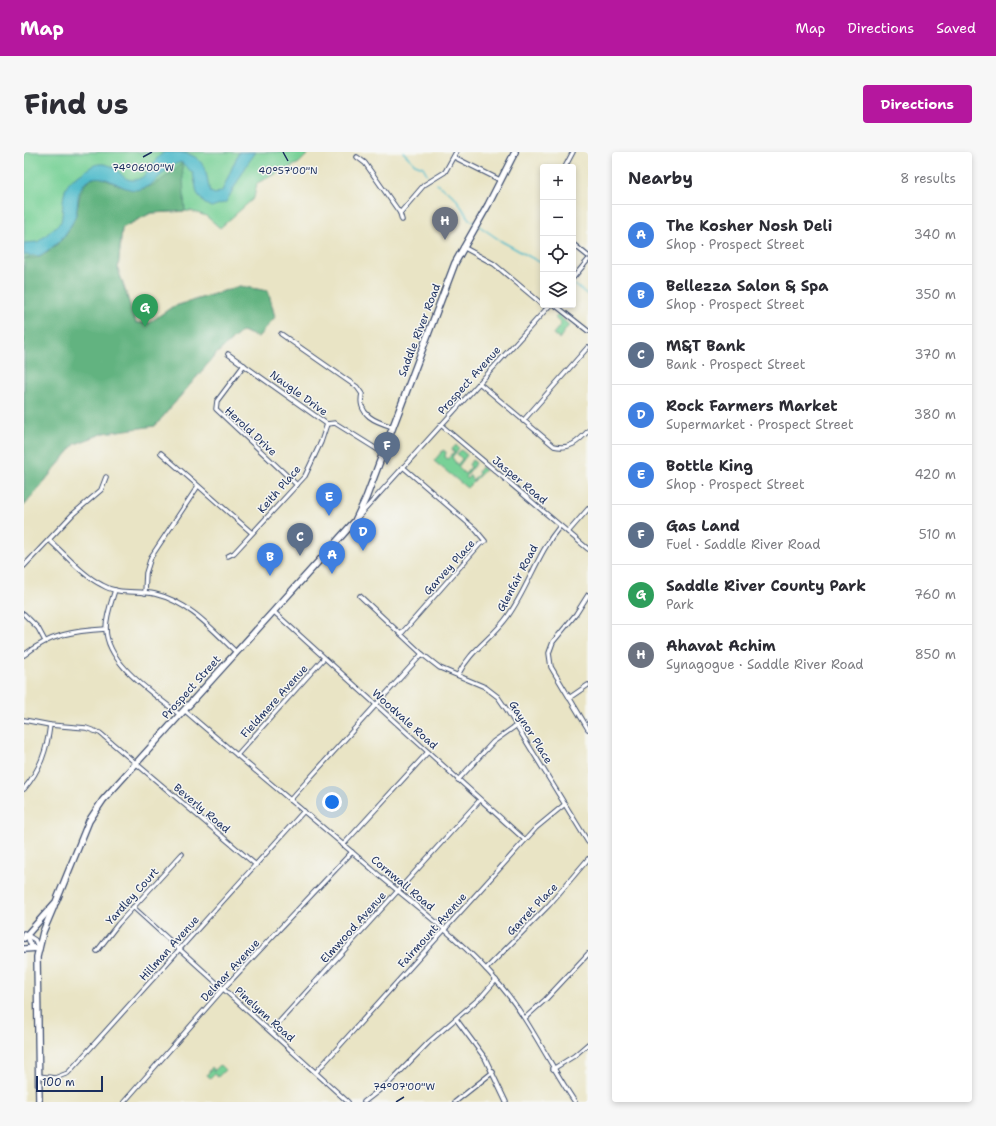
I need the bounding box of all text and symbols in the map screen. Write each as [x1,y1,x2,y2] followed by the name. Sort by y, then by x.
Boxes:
[20,16,64,41] text: Map
[796,19,826,37] text: Map
[848,19,914,37] text: Directions
[936,19,976,37] text: Saved
[24,85,129,123] text: Find us
[863,85,972,123] button: Directions
[112,161,174,174] text: 74°06'00"W
[258,164,318,177] text: 40°57'00"N
[540,164,576,308] map controls
[540,164,576,200] button: +
[628,167,693,189] text: Nearby
[900,170,956,187] text: 8 results
[540,200,576,236] button: −
[432,207,458,240] pin: H
[666,216,832,236] text: The Kosher Nosh Deli
[636,226,646,243] text: A
[914,226,956,243] text: 340 m
[540,236,576,272] button: locate
[666,236,805,253] text: Shop · Prospect Street
[540,272,576,308] button: layers
[666,276,829,296] text: Bellezza Salon & Spa
[395,281,444,379] street label: Saddle River Road
[637,286,645,303] text: B
[915,286,956,303] text: 350 m
[132,294,158,327] pin: G
[666,296,805,313] text: Shop · Prospect Street
[666,336,745,356] text: M&T Bank
[435,343,504,418] street label: Prospect Avenue
[637,346,645,363] text: C
[914,346,956,363] text: 370 m
[666,356,805,373] text: Bank · Prospect Street
[267,367,331,420] street label: Naugle Drive
[666,396,838,416] text: Rock Farmers Market
[221,403,280,459] street label: Herold Drive
[636,406,646,423] text: D
[914,406,956,423] text: 380 m
[666,416,854,433] text: Supermarket · Prospect Street
[374,432,400,465] pin: F
[489,453,550,508] street label: Jasper Road
[666,456,753,476] text: Bottle King
[254,462,304,517] street label: Keith Place
[637,466,645,483] text: E
[914,466,956,483] text: 420 m
[666,476,805,493] text: Shop · Prospect Street
[316,483,342,516] pin: E
[666,516,740,536] text: Gas Land
[350,518,376,551] pin: D
[287,523,313,556] pin: C
[637,526,645,543] text: F
[919,526,956,543] text: 510 m
[420,536,478,598] street label: Garvey Place
[666,536,820,553] text: Fuel · Saddle River Road
[319,541,345,574] pin: A
[493,542,541,614] street label: Glenfair Road
[257,543,283,576] pin: B
[666,576,866,596] text: Saddle River County Park
[636,586,646,603] text: G
[914,586,956,603] text: 760 m
[666,596,694,613] text: Park
[666,636,776,656] text: Ahavat Achim
[636,646,646,663] text: H
[915,646,956,663] text: 850 m
[159,652,224,722] street label: Prospect Street
[666,656,864,673] text: Synagogue · Saddle River Road
[237,661,311,741] street label: Fieldmere Avenue
[369,686,441,753] street label: Woodvale Road
[505,698,556,767] street label: Gaynor Place
[170,780,233,837] street label: Beverly Road
[322,792,342,812] your location
[368,852,438,914] street label: Cornwall Road
[103,864,162,928] street label: Yardley Court
[504,880,561,939] street label: Garret Place
[317,888,390,966] street label: Elmwood Avenue
[395,889,470,971] street label: Fairmount Avenue
[136,912,203,984] street label: Hillman Avenue
[197,936,263,1005] street label: Delmar Avenue
[231,983,298,1045] street label: Pinelynn Road
[36,1074,103,1093] scale bar
[42,1075,75,1090] text: 100 m
[373,1080,435,1093] text: 74°07'00"W

